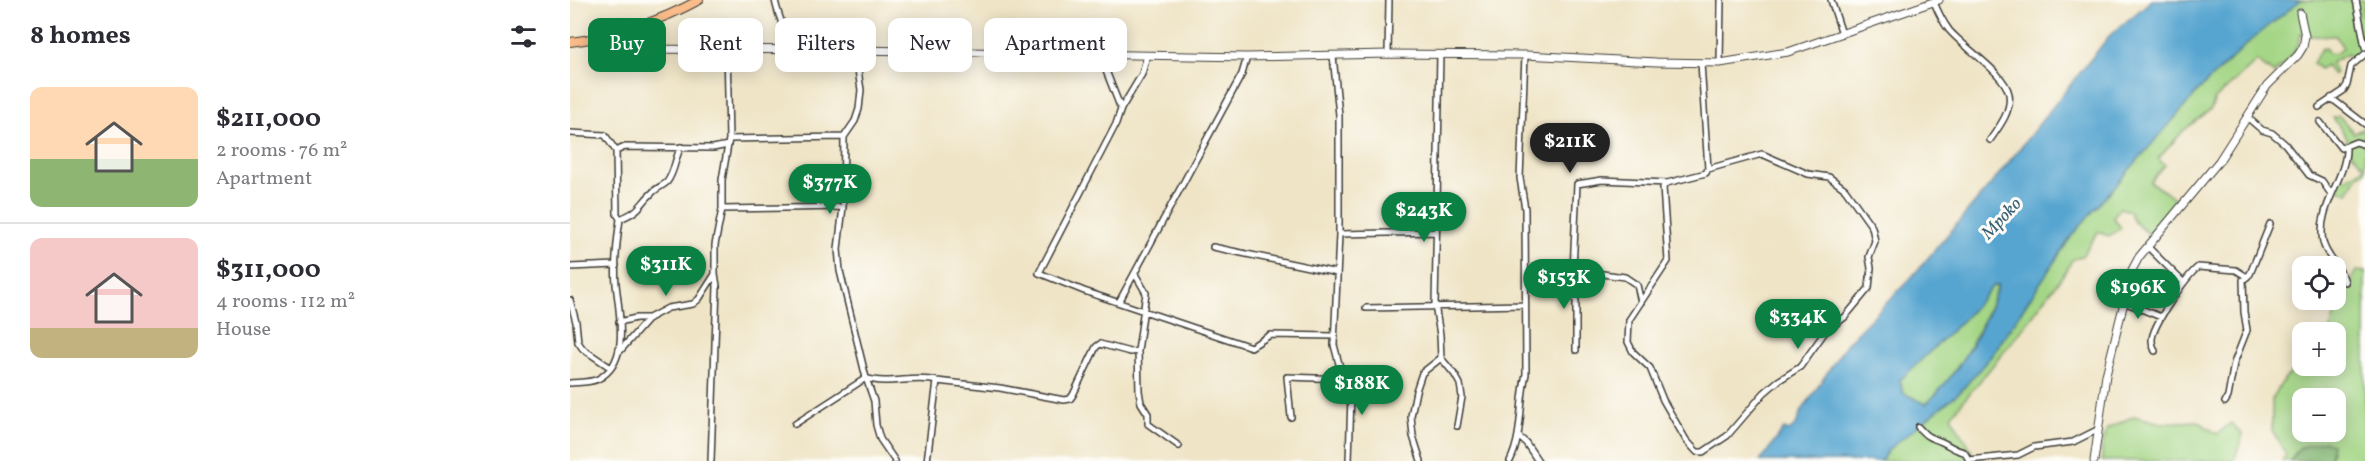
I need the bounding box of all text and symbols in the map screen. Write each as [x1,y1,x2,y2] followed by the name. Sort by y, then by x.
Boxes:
[30,18,131,54] text: 8 homes
[588,18,666,72] chip: Buy
[678,18,763,72] chip: Rent
[775,18,876,72] chip: Filters
[888,18,972,72] chip: New
[984,18,1127,72] chip: Apartment
[507,20,540,53] icon: filters
[216,101,321,137] text: $211,000
[78,111,150,183] icon: home
[1528,123,1612,174] pin: $211K
[1544,128,1596,156] text: $211K
[216,137,348,165] text: 2 rooms · 76 m²
[788,164,872,215] pin: $377K
[216,165,312,193] text: Apartment
[803,169,857,197] text: $377K
[1382,192,1466,243] pin: $243K
[1976,193,2028,246] water label: Mpoko
[1395,197,1453,225] text: $243K
[624,246,708,297] pin: $311K
[640,251,692,279] text: $311K
[216,252,321,288] text: $311,000
[2292,256,2346,442] map controls
[2292,256,2346,310] button: locate
[1522,259,1606,310] pin: $153K
[78,262,150,334] icon: home
[1537,264,1591,292] text: $153K
[2096,269,2180,320] pin: $196K
[2110,274,2166,302] text: $196K
[216,288,355,316] text: 4 rooms · 112 m²
[1756,299,1840,350] pin: $334K
[1769,304,1827,332] text: $334K
[216,316,271,344] text: House
[2292,322,2346,376] button: +
[1320,365,1404,416] pin: $188K
[1334,370,1390,398] text: $188K
[2292,388,2346,442] button: −

